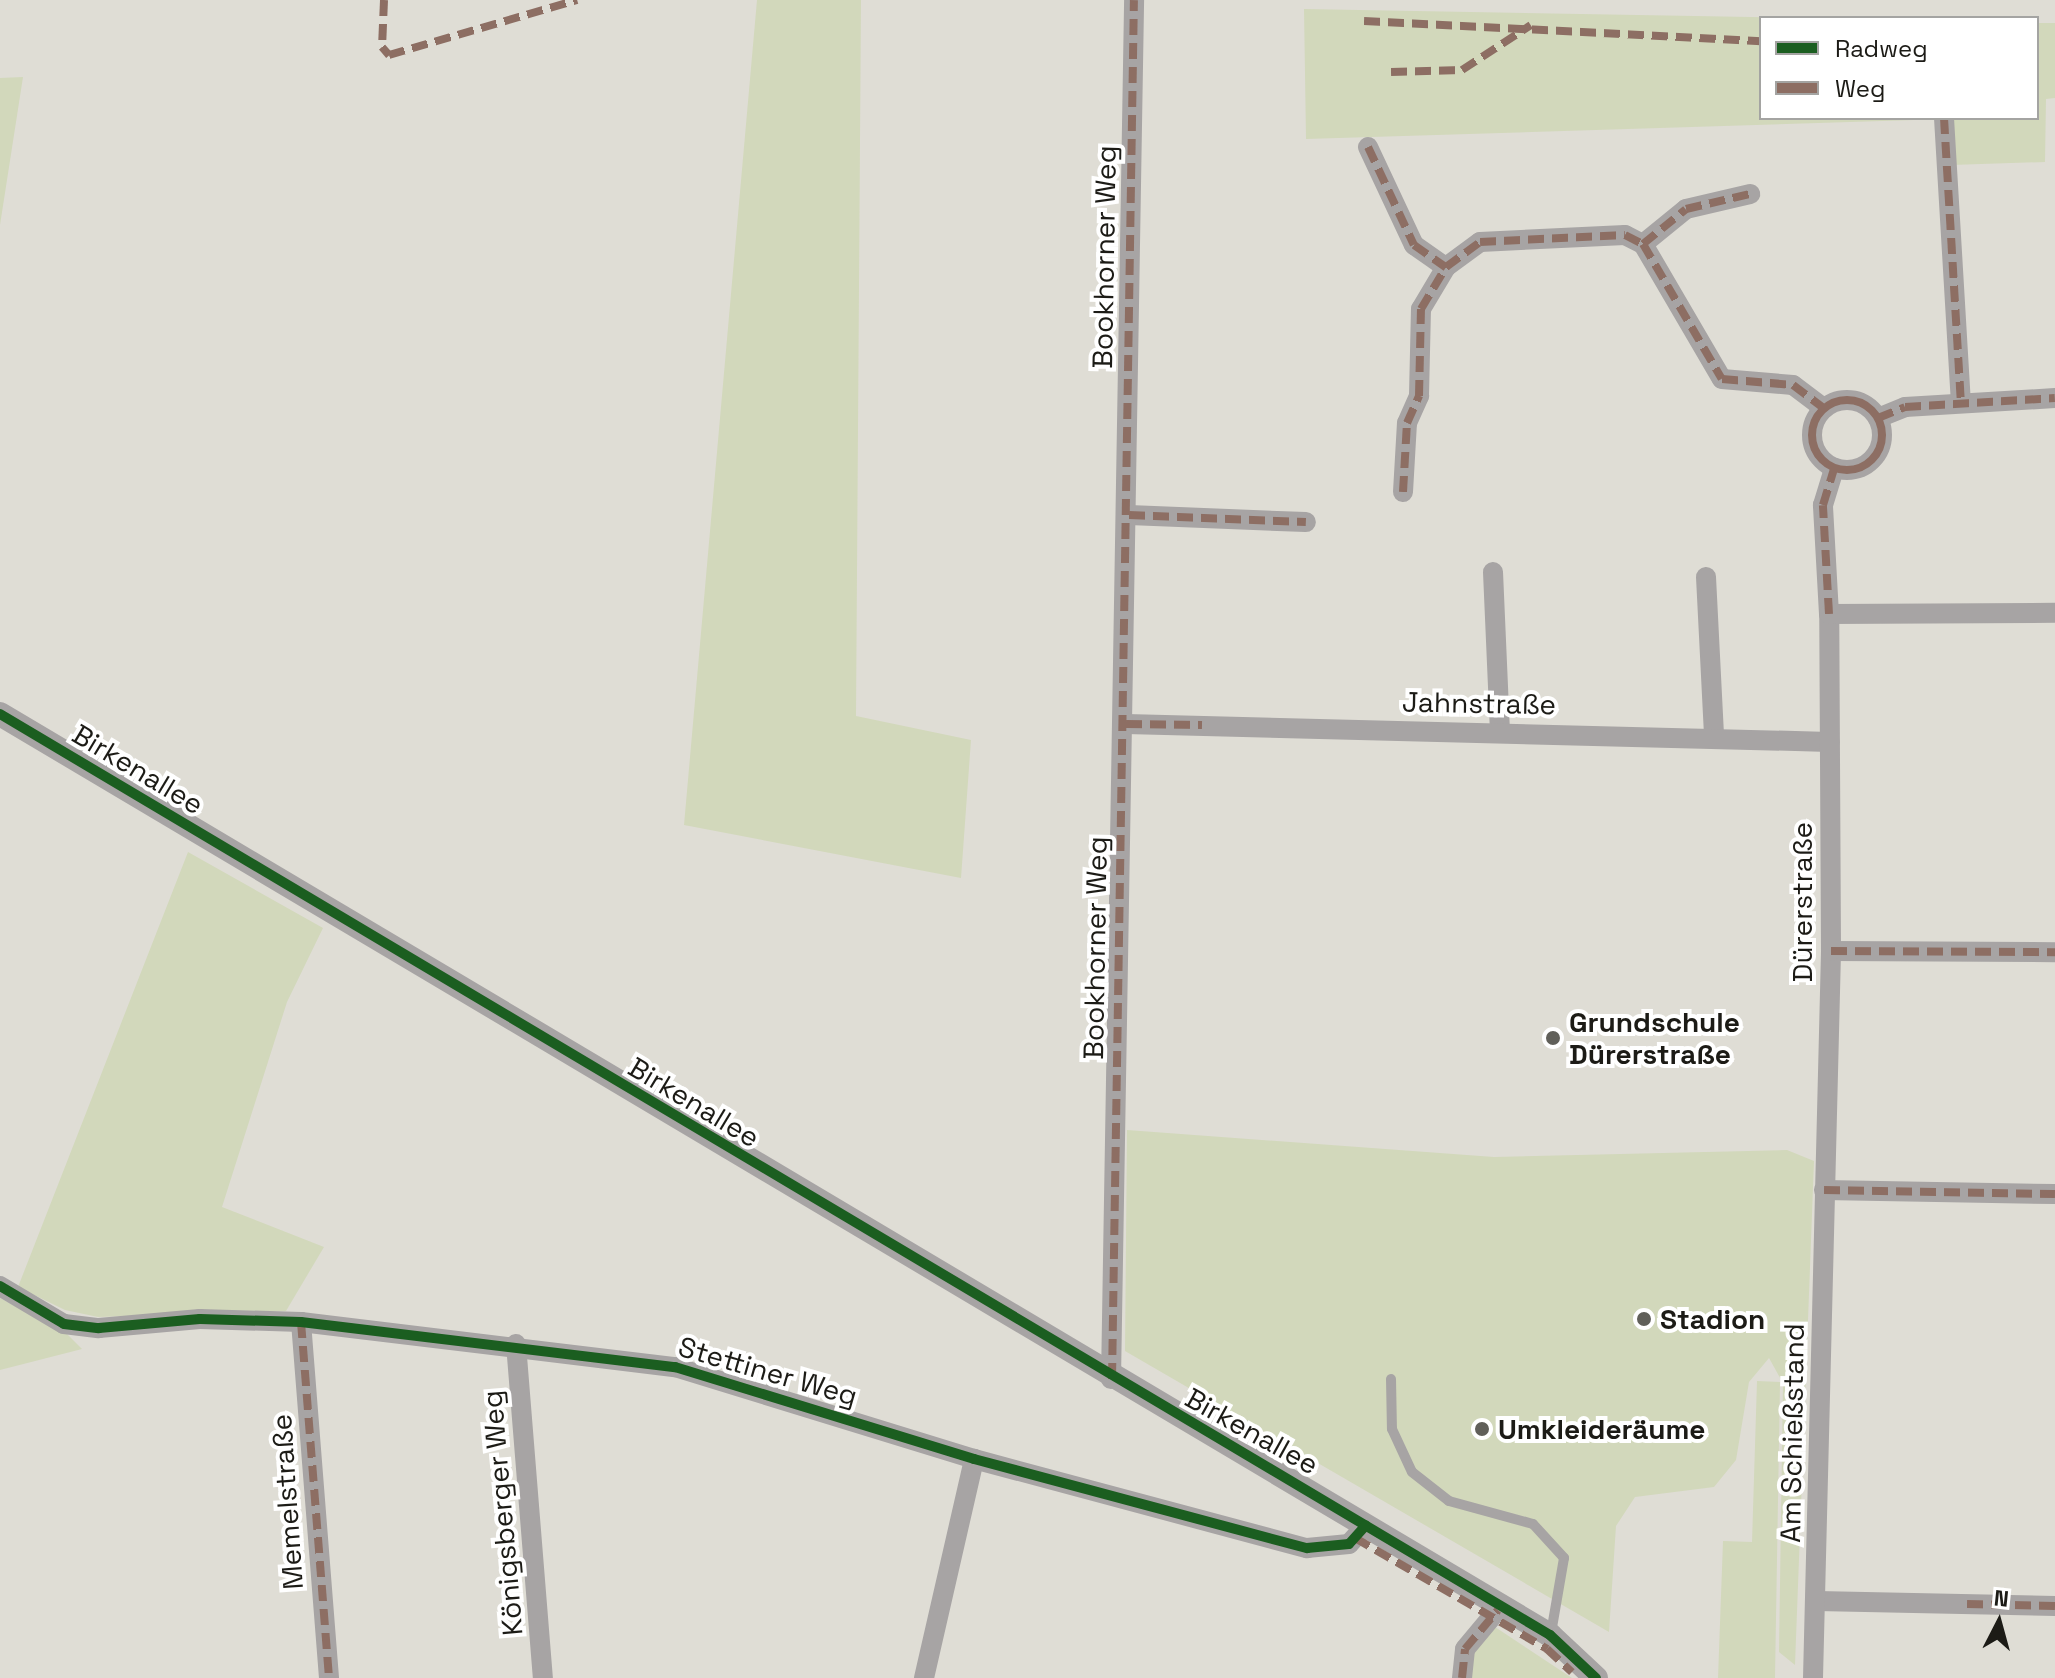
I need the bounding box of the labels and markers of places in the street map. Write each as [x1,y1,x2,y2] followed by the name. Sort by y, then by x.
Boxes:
[1569,1005,1740,1071] place label: Grundschule Dürerstraße
[1544,1029,1562,1047] marker: Grundschule Dürerstraße
[1660,1302,1765,1336] place label: Stadion
[1635,1310,1653,1328] marker: Stadion
[1498,1412,1705,1446] place label: Umkleideräume
[1473,1420,1491,1438] marker: Umkleideräume

